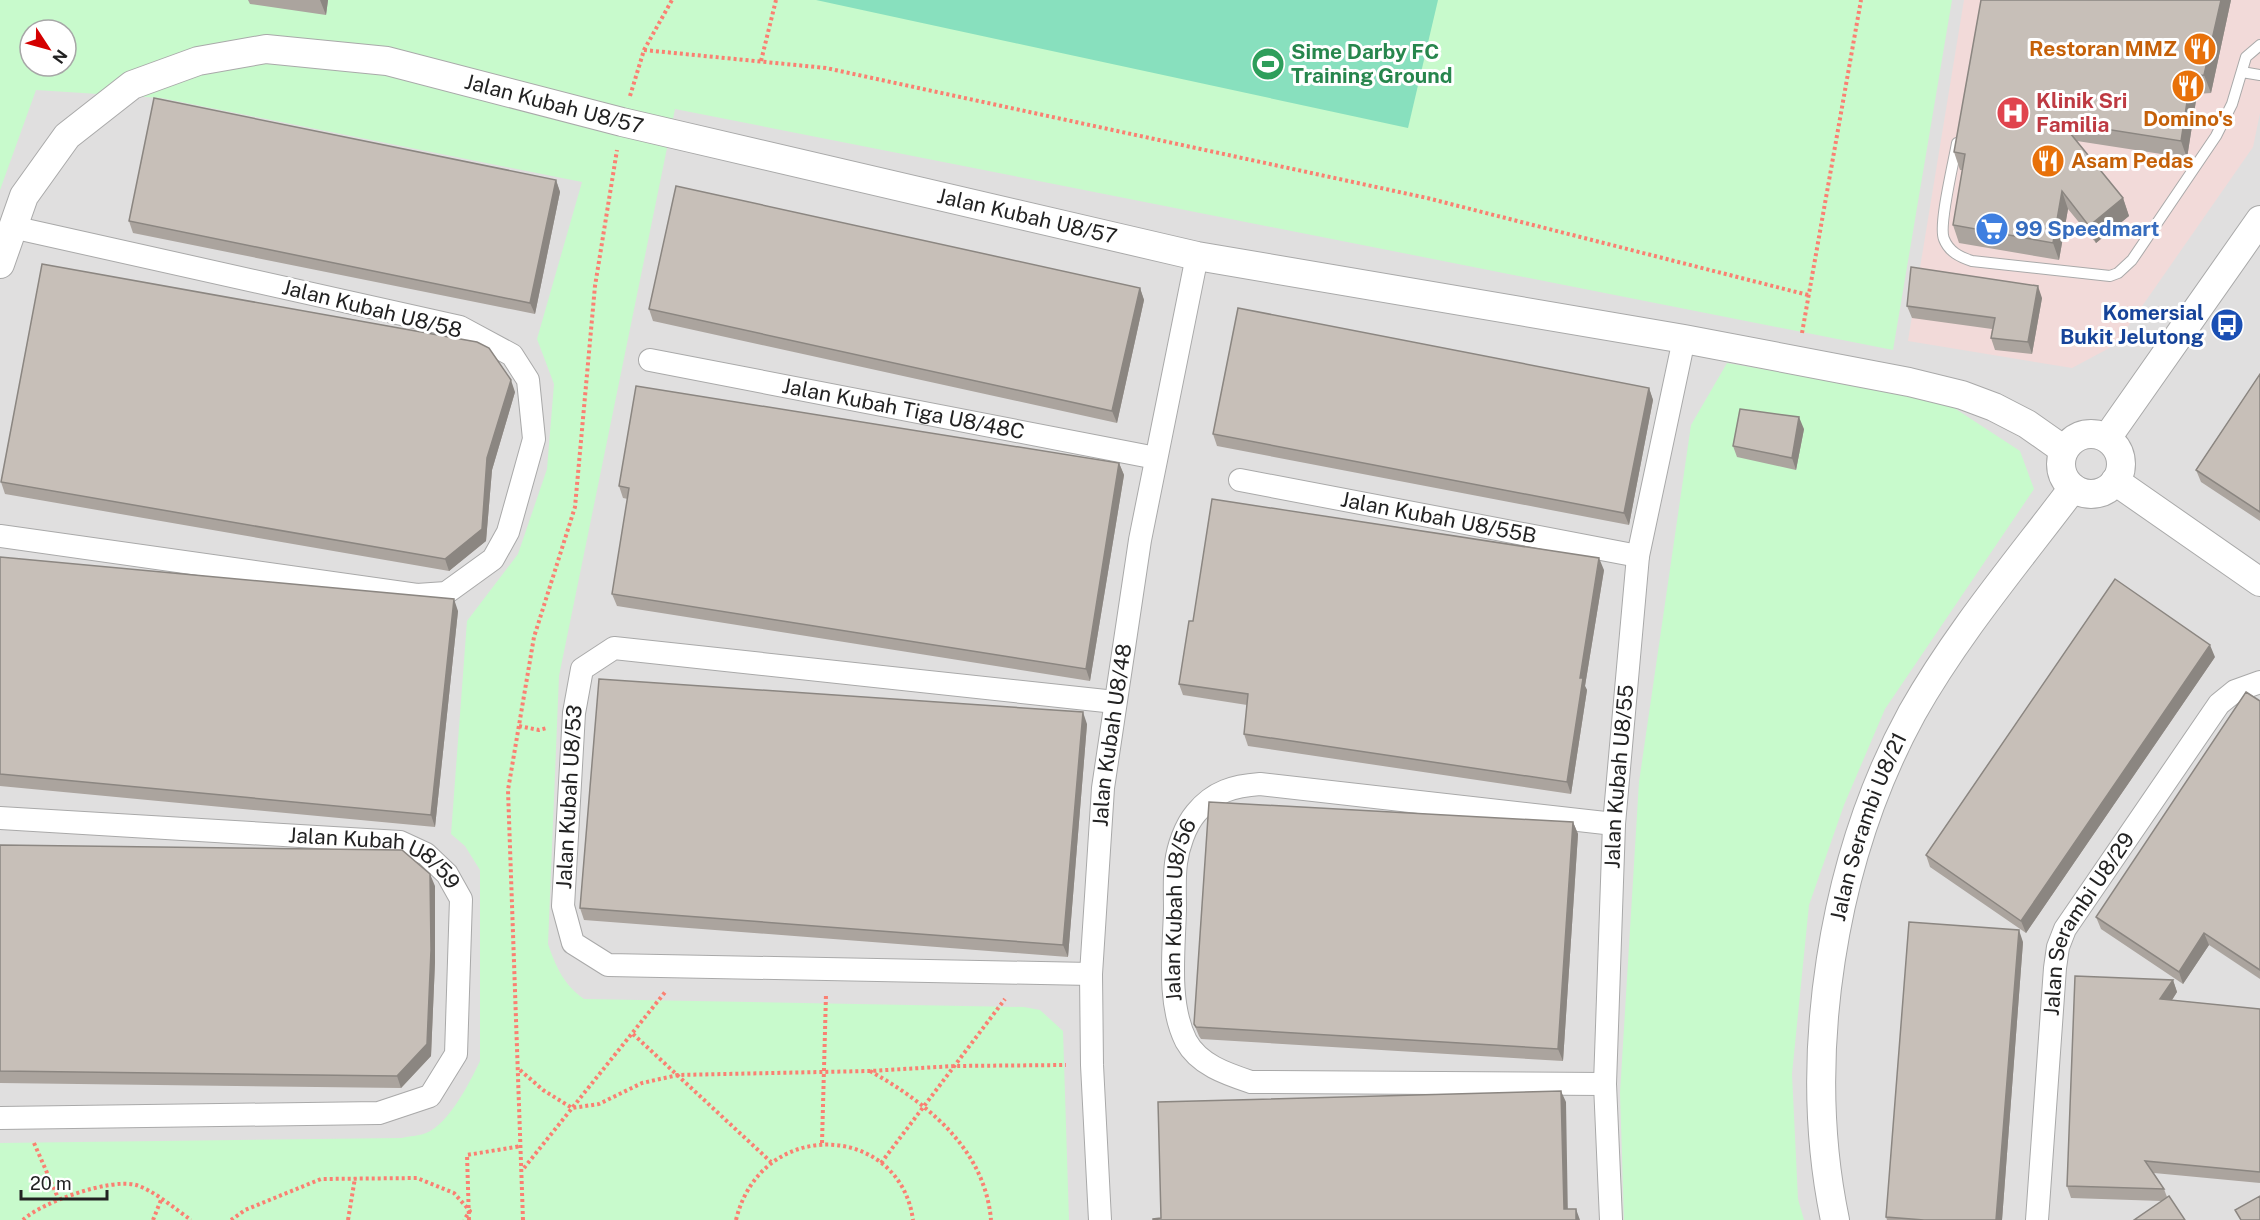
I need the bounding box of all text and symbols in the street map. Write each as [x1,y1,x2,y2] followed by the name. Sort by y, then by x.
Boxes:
[18,18,78,78] north arrow
[2182,31,2218,67] restaurant icon: Restoran MMZ
[2029,36,2177,61] place label: Restoran MMZ
[1291,39,1452,88] place label: Sime Darby FC Training Ground
[48,46,71,67] text: N
[1250,46,1286,82] sports icon: Sime Darby FC Training Ground
[2170,68,2206,104] restaurant icon: Domino's
[462,69,646,139] street label: Jalan Kubah U8/57
[2036,88,2127,137] place label: Klinik Sri Familia
[1995,95,2031,131] hospital icon: Klinik Sri Familia
[2143,106,2233,131] place label: Domino's
[2030,143,2066,179] restaurant icon: Asam Pedas
[2071,148,2194,173] place label: Asam Pedas
[935,183,1119,249] street label: Jalan Kubah U8/57
[1974,211,2010,247] supermarket icon: 99 Speedmart
[2015,216,2160,241] place label: 99 Speedmart
[279,274,465,343] street label: Jalan Kubah U8/58
[2060,300,2204,349] place label: Komersial Bukit Jelutong
[2209,307,2245,343] bus stop icon: Komersial Bukit Jelutong
[780,373,1027,444] street label: Jalan Kubah Tiga U8/48C
[1338,486,1539,548] street label: Jalan Kubah U8/55B
[1088,642,1136,828] street label: Jalan Kubah U8/48
[1599,683,1638,869] street label: Jalan Kubah U8/55
[551,703,587,890] street label: Jalan Kubah U8/53
[1825,728,1912,924] street label: Jalan Serambi U8/21
[1160,814,1201,1003] street label: Jalan Kubah U8/56
[288,822,466,893] street label: Jalan Kubah U8/59
[2039,827,2139,1017] street label: Jalan Serambi U8/29
[21,1163,106,1201] scale bar
[30,1173,72,1194] text: 20 m

